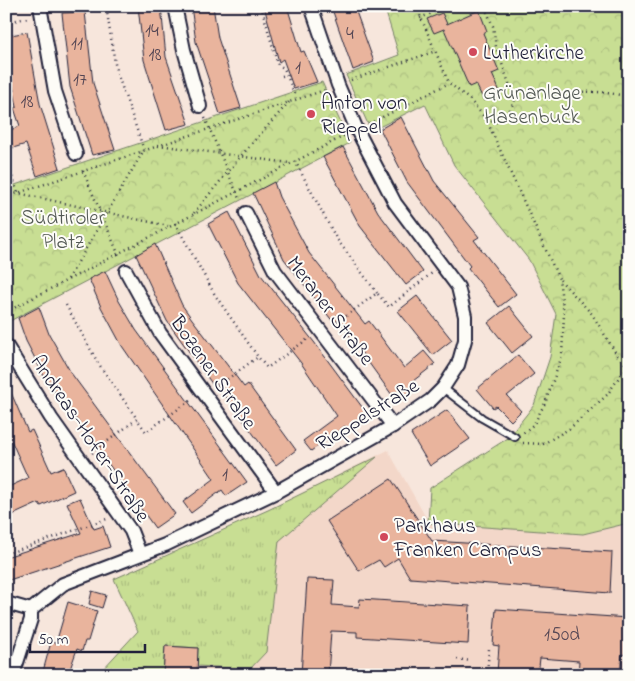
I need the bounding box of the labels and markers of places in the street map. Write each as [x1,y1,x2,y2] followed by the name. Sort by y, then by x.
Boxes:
[483,39,584,69] place label: Lutherkirche
[467,46,479,58] marker: Lutherkirche
[321,89,407,143] place label: Anton von Rieppel
[305,108,317,120] marker: Anton von Rieppel
[393,512,542,566] place label: Parkhaus Franken Campus
[378,531,390,543] marker: Parkhaus Franken Campus

